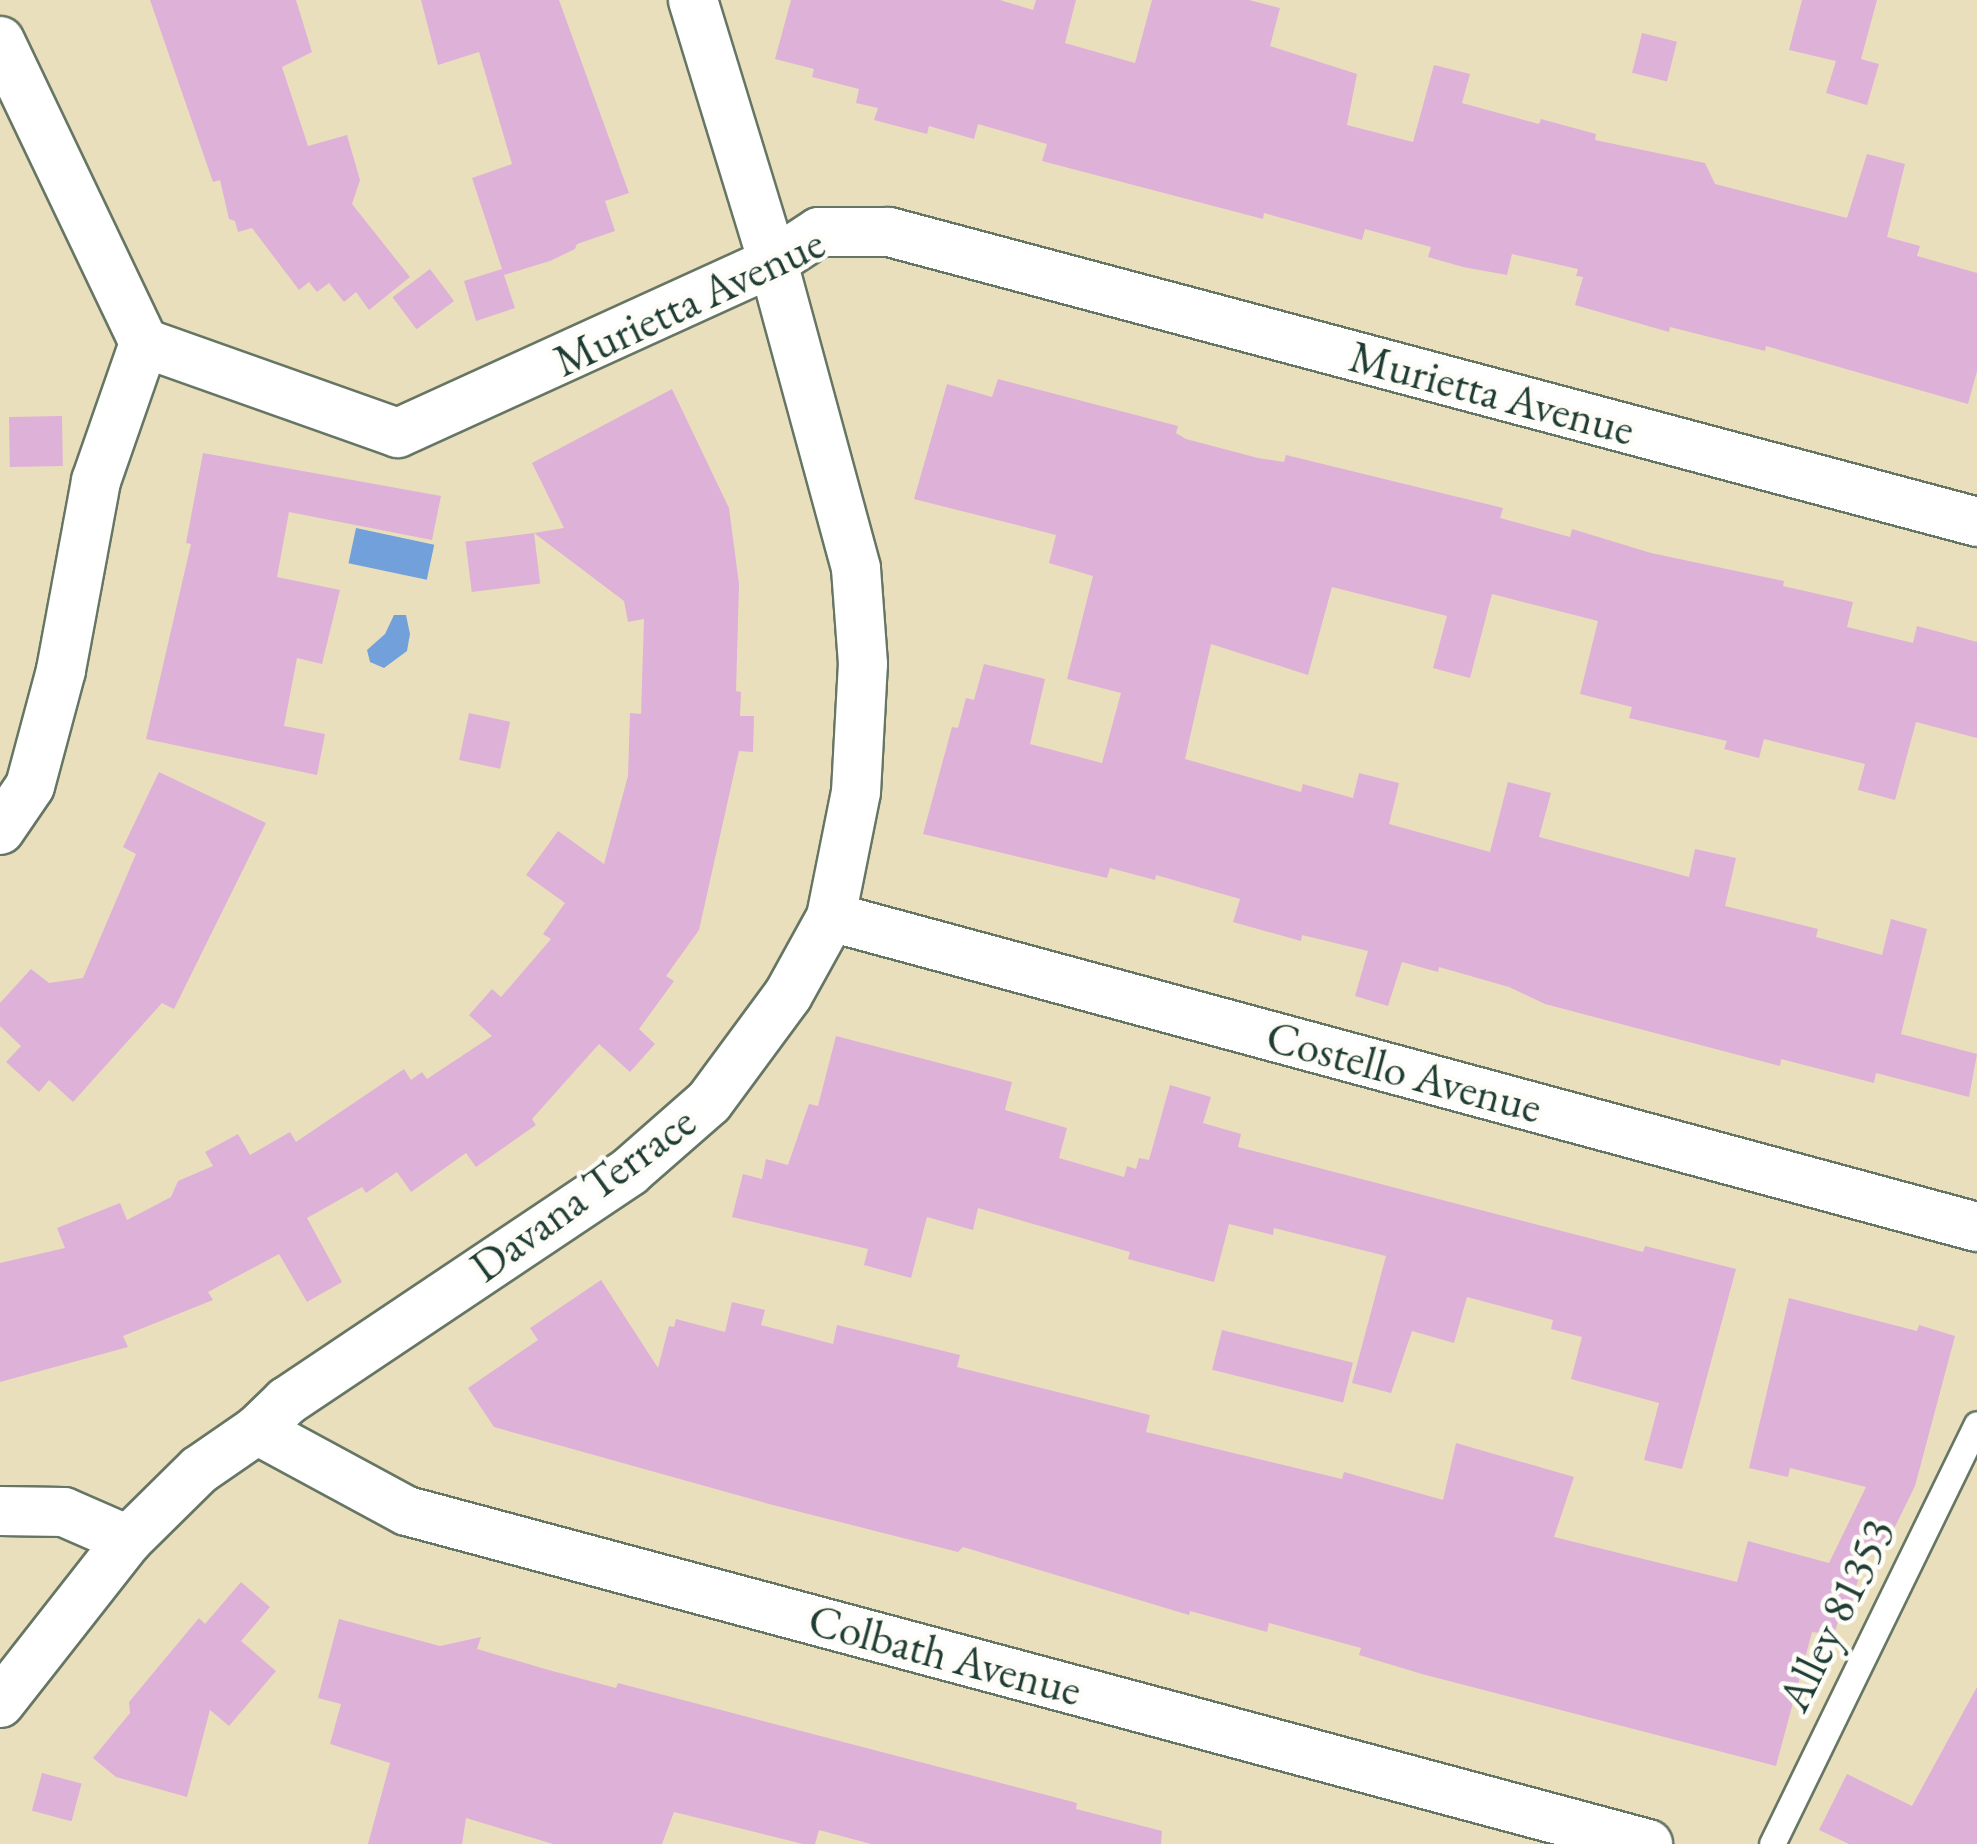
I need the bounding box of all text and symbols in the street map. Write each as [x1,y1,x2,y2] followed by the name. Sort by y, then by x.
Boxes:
[545,216,833,388] street label: Murietta Avenue
[1344,329,1640,457] street label: Murietta Avenue
[1261,1009,1547,1135] street label: Costello Avenue
[460,1094,706,1294] street label: Davana Terrace
[1766,1510,1906,1720] street label: Alley 81353
[803,1593,1087,1717] street label: Colbath Avenue

